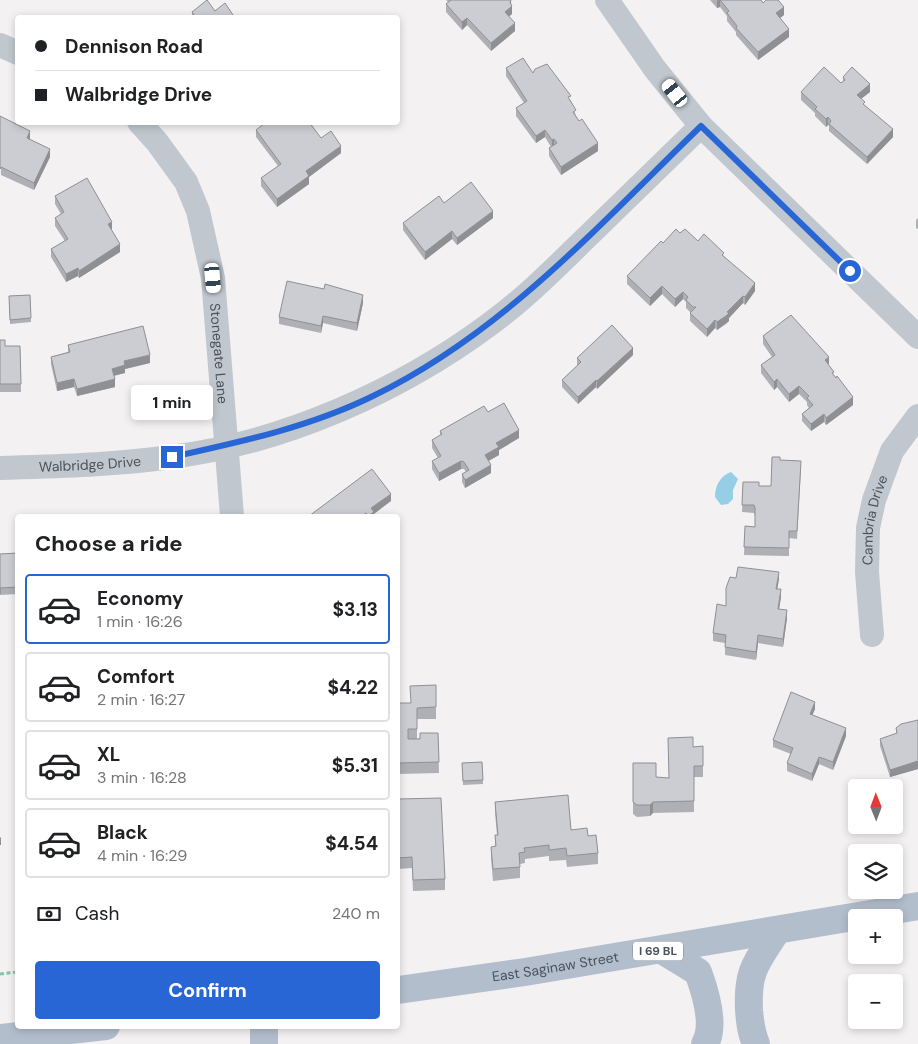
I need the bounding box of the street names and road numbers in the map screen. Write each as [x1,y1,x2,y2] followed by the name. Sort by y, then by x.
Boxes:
[206,302,232,404] street label: Stonegate Lane
[39,452,142,476] street label: Walbridge Drive
[858,472,891,565] street label: Cambria Drive
[633,941,683,960] road number: I 69 BL
[491,947,620,986] street label: East Saginaw Street

